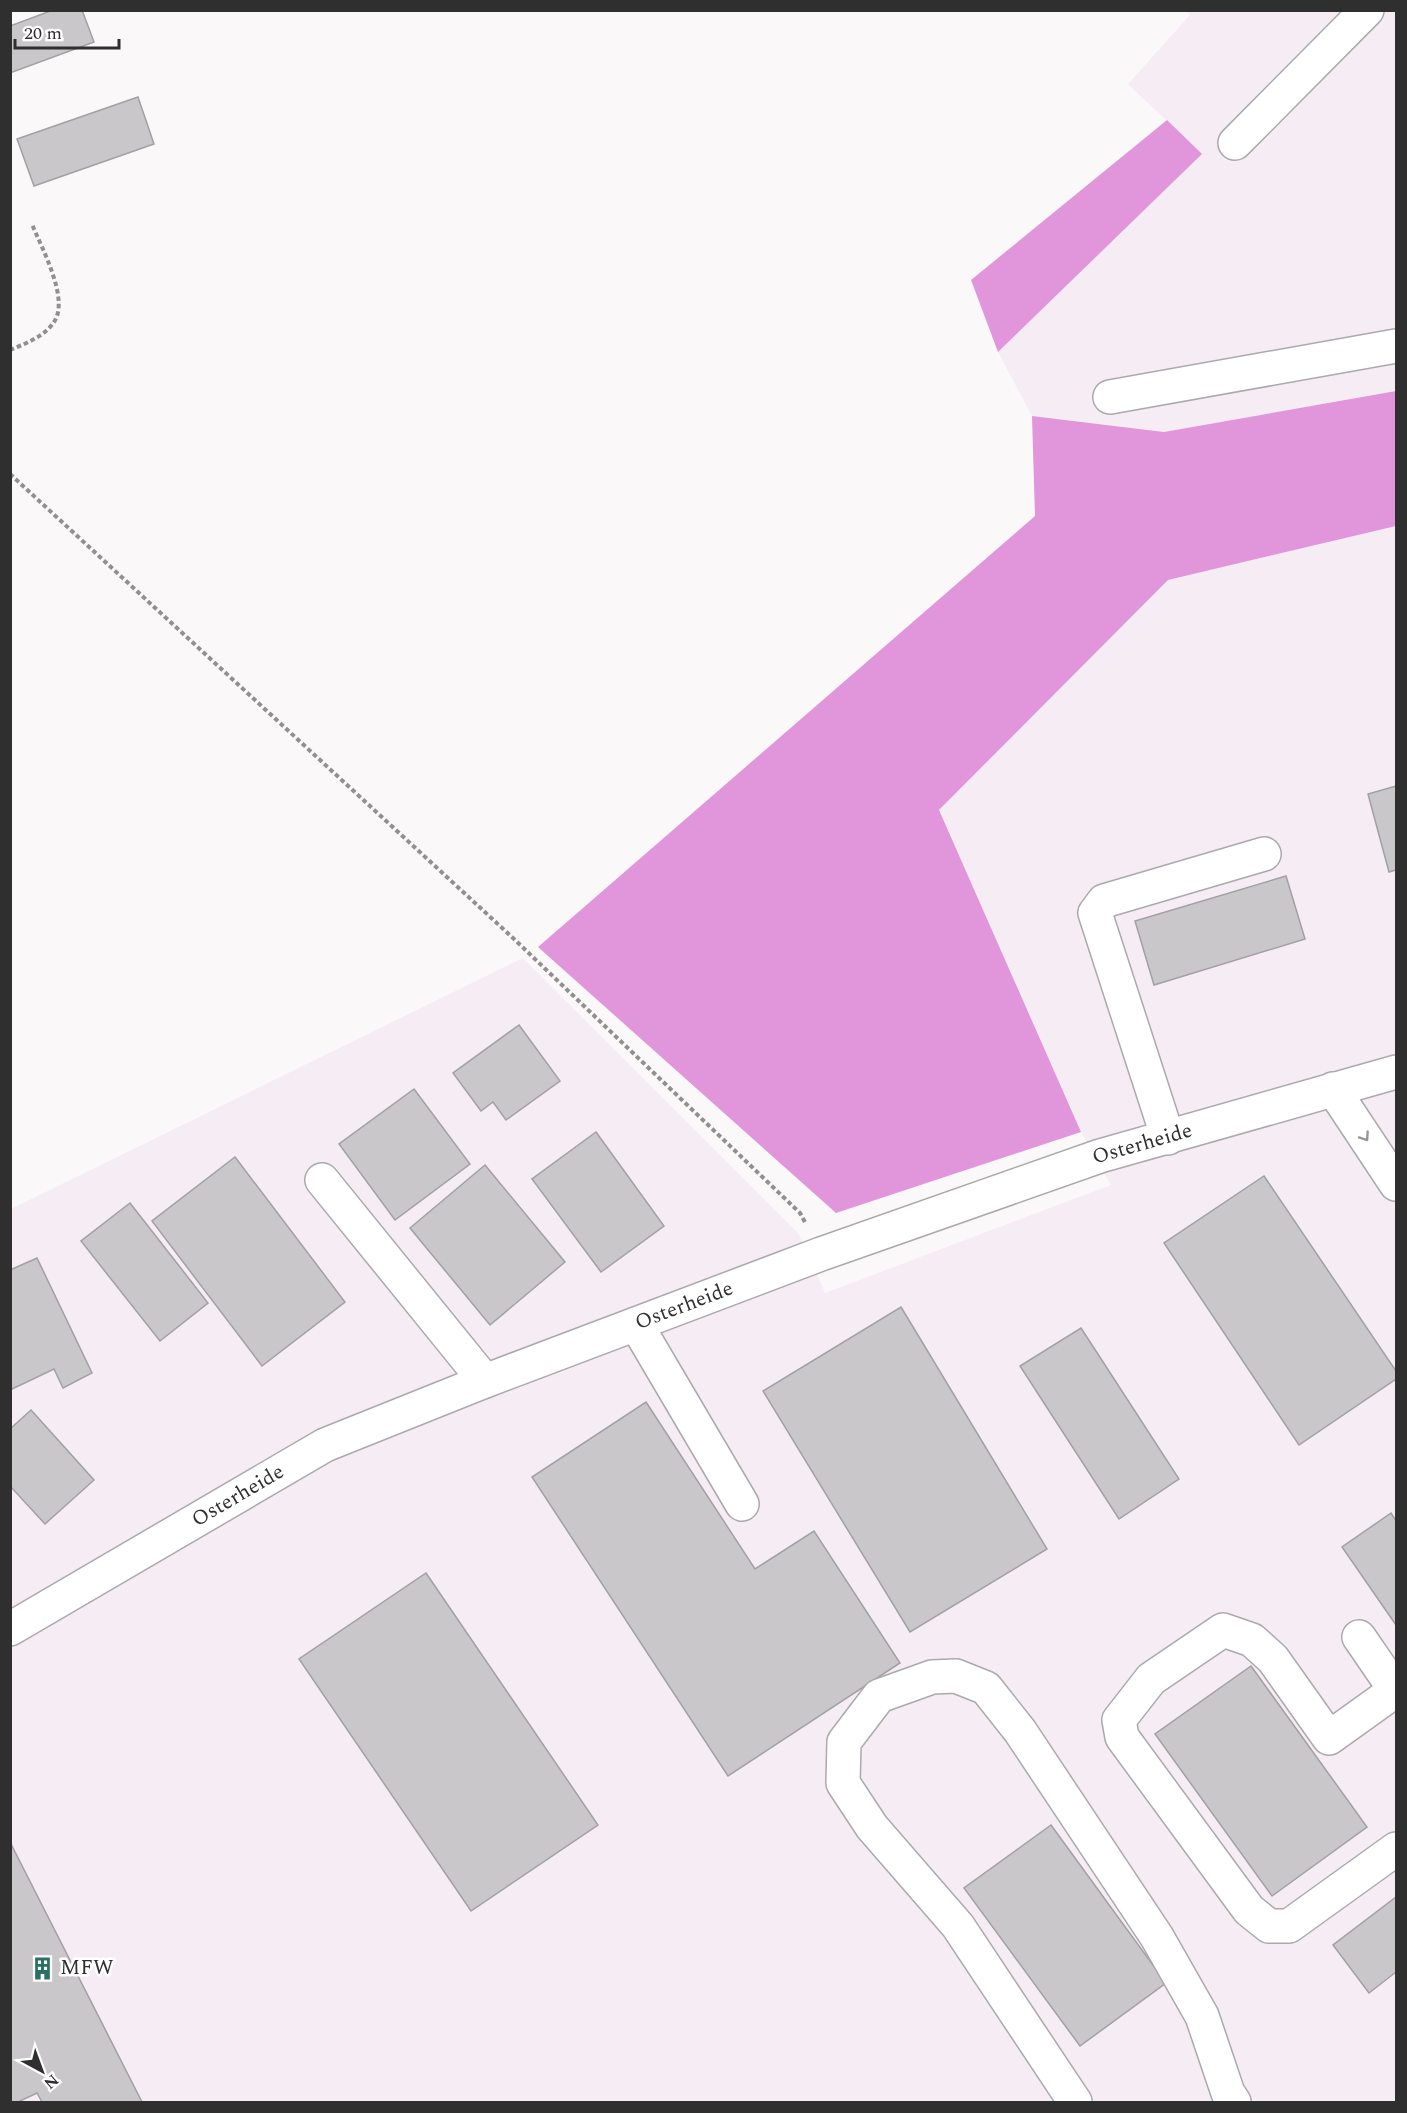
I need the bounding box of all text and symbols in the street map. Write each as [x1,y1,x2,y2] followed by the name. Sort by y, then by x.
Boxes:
[15,12,118,50] scale bar
[24,20,62,47] text: 20 m
[1089,1115,1196,1173] street label: Osterheide
[1358,1130,1369,1141] one-way arrow
[630,1273,738,1339] street label: Osterheide
[186,1456,290,1536] street label: Osterheide
[60,1952,114,1984] place label: MFW
[29,1955,55,1981] building icon: MFW
[12,2041,72,2101] north arrow
[38,2068,64,2095] text: N

